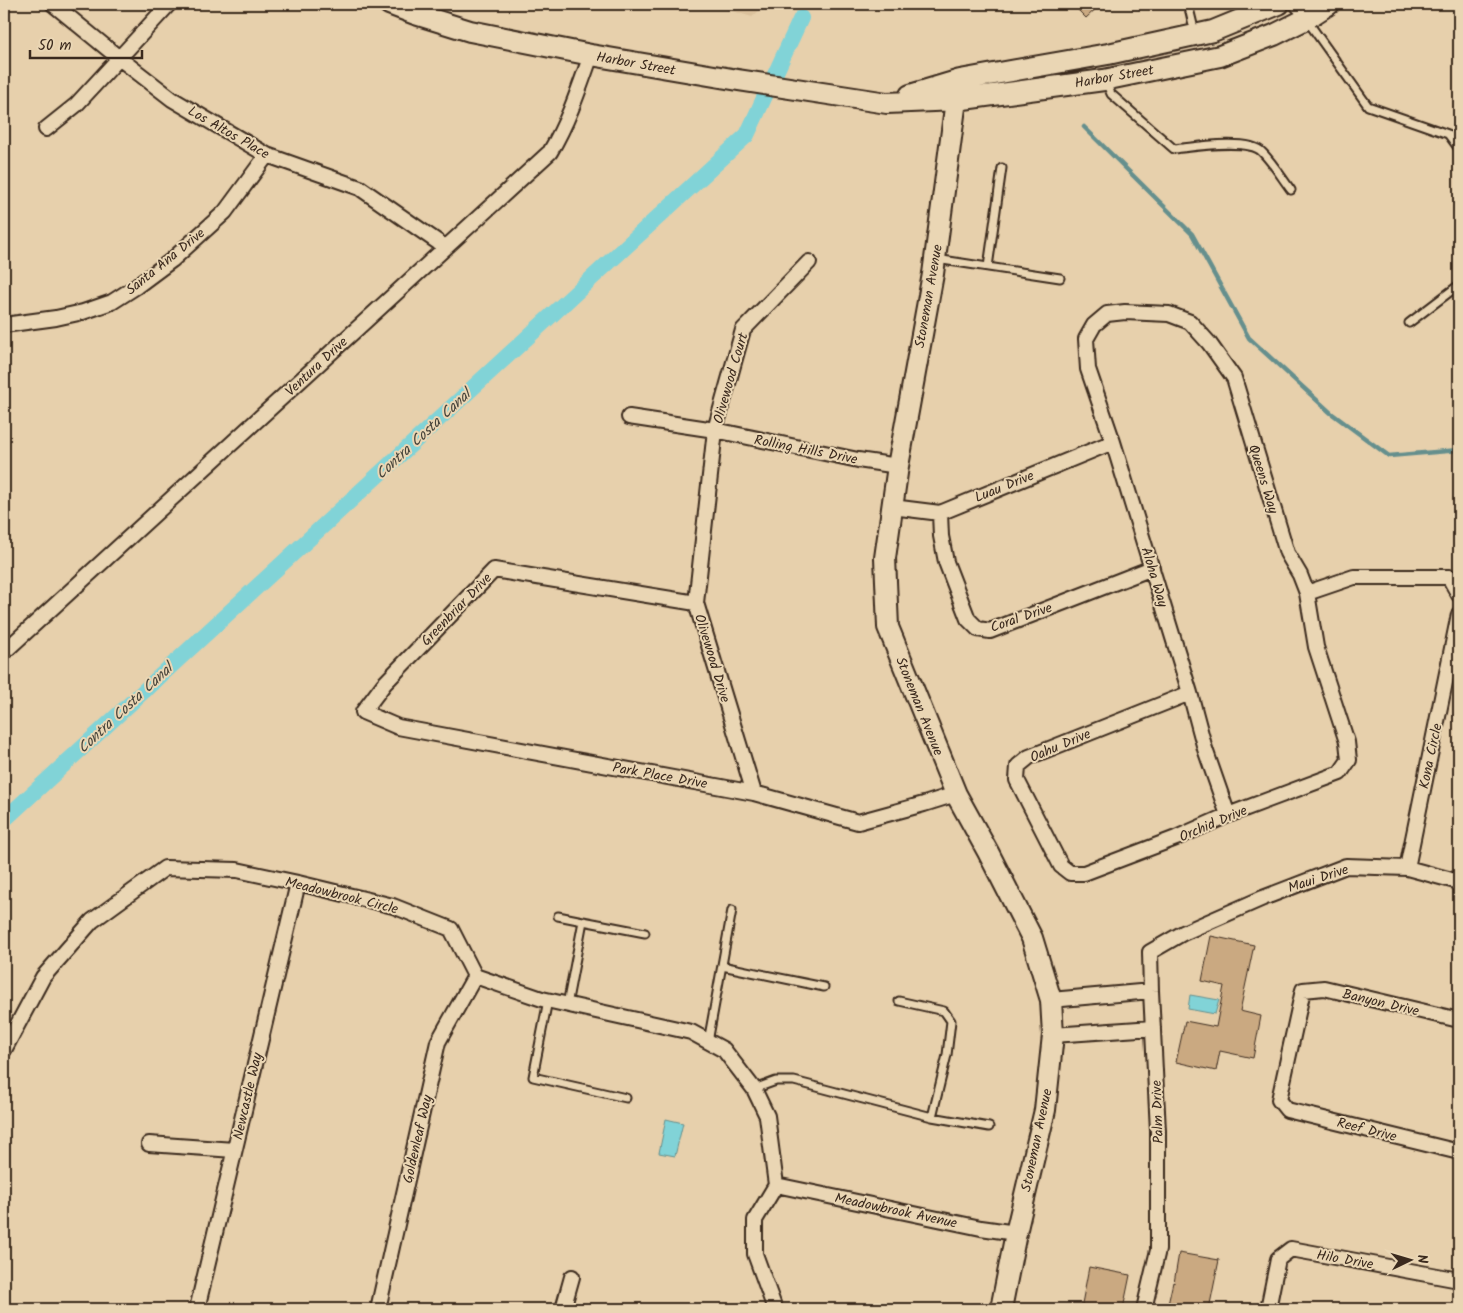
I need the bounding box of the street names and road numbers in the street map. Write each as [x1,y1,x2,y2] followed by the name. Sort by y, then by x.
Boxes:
[595,46,678,82] street label: Harbor Street
[1073,59,1156,95] street label: Harbor Street
[184,101,274,165] street label: Los Altos Place
[121,222,211,301] street label: Santa Ana Drive
[909,242,949,350] street label: Stoneman Avenue
[707,330,755,426] street label: Olivewood Court
[280,331,354,402] street label: Ventura Drive
[752,429,860,471] street label: Rolling Hills Drive
[1242,442,1284,517] street label: Queens Way
[971,465,1038,509] street label: Luau Drive
[1134,544,1174,611] street label: Aloha Way
[416,568,498,651] street label: Greenbriar Drive
[987,597,1056,639] street label: Coral Drive
[688,611,736,706] street label: Olivewood Drive
[889,654,949,760] street label: Stoneman Avenue
[1413,721,1449,791] street label: Kona Circle
[1027,723,1095,769] street label: Oahu Drive
[611,757,710,795] street label: Park Place Drive
[1176,799,1252,848] street label: Orchid Drive
[1285,859,1352,899] street label: Maui Drive
[283,871,401,921] street label: Meadowbrook Circle
[1340,983,1422,1023] street label: Banyon Drive
[227,1050,269,1142] street label: Newcastle Way
[1146,1079,1170,1144] street label: Palm Drive
[1015,1086,1059,1194] street label: Stoneman Avenue
[397,1092,439,1186] street label: Goldenleaf Way
[1335,1112,1400,1148] street label: Reef Drive
[833,1187,960,1235] street label: Meadowbrook Avenue
[1315,1244,1376,1276] street label: Hilo Drive

